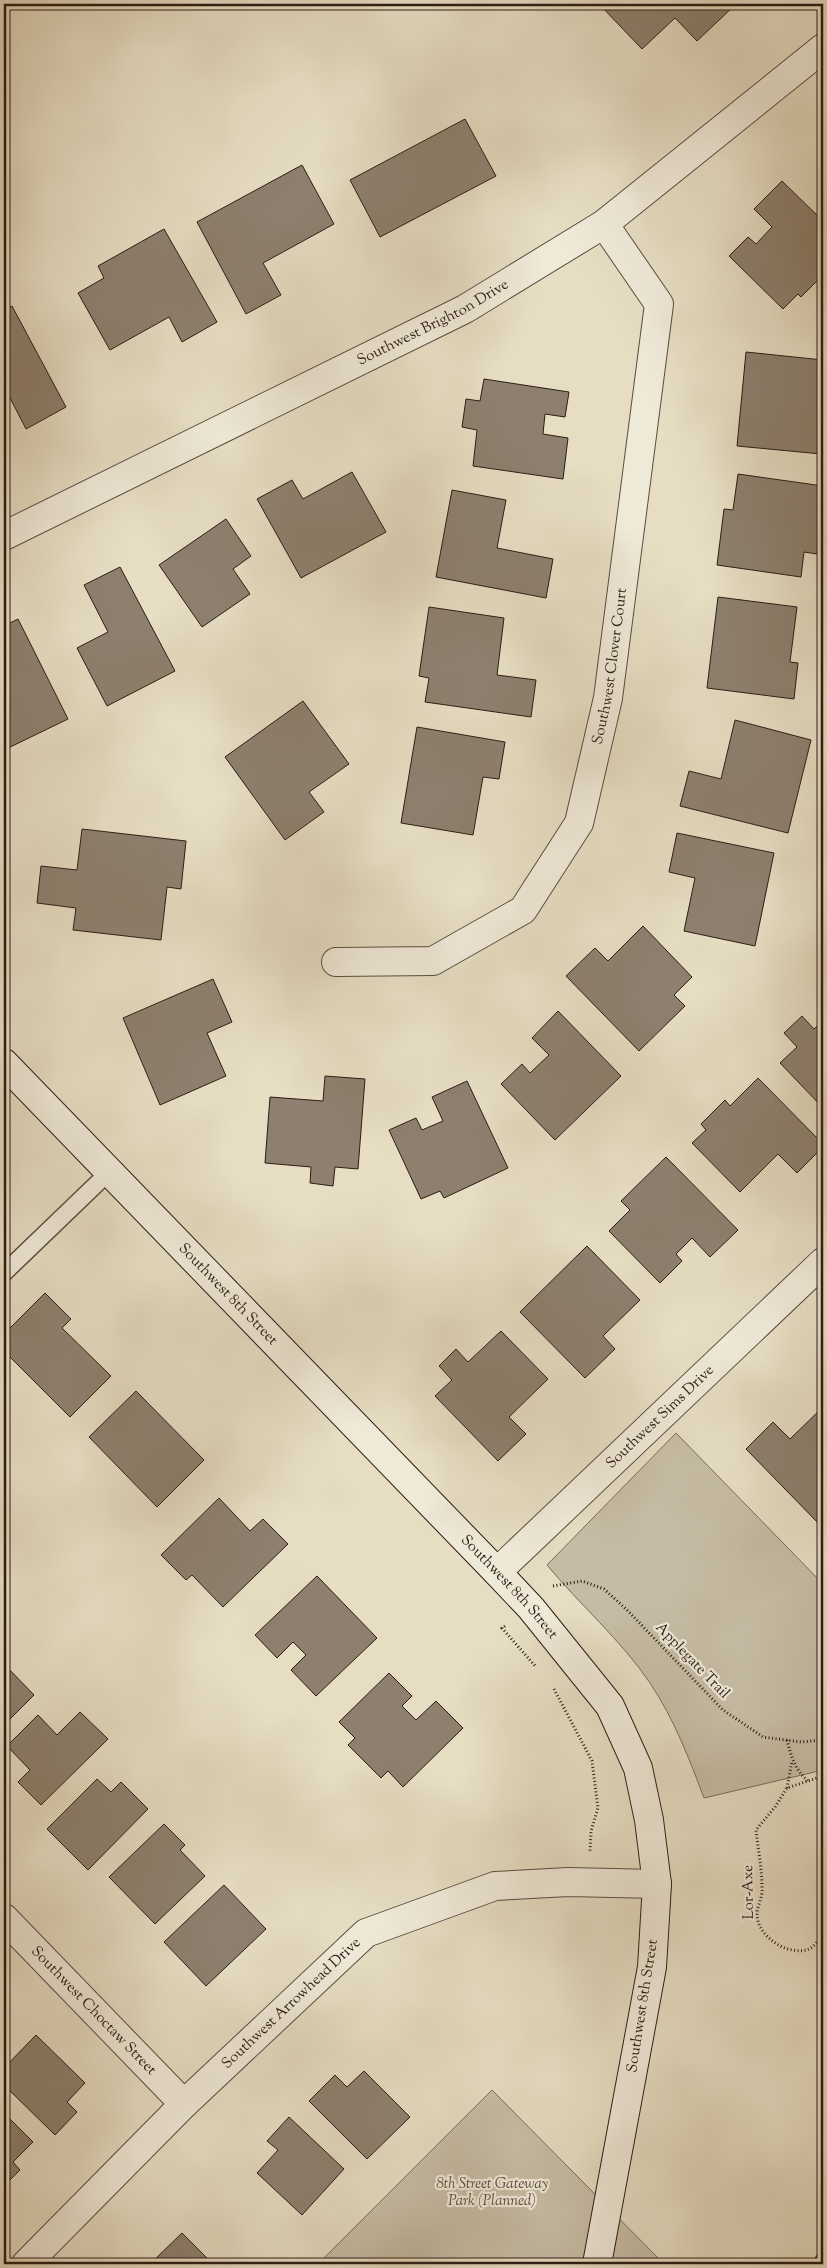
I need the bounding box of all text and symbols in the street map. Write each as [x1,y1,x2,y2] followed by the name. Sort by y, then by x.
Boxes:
[354,274,513,371] street label: Southwest Brighton Drive
[587,587,633,746] street label: Southwest Clover Court
[173,1238,283,1350] street label: Southwest 8th Street
[601,1360,719,1474] street label: Southwest Sims Drive
[456,1530,563,1644] street label: Southwest 8th Street
[650,1618,734,1704] street label: Applegate Trail
[738,1865,760,1919] street label: Lor-Axe
[217,1933,365,2074] street label: Southwest Arrowhead Drive
[622,1938,664,2074] street label: Southwest 8th Street
[26,1941,161,2080] street label: Southwest Choctaw Street
[436,2174,548,2212] park label: 8th Street Gateway Park (Planned)

